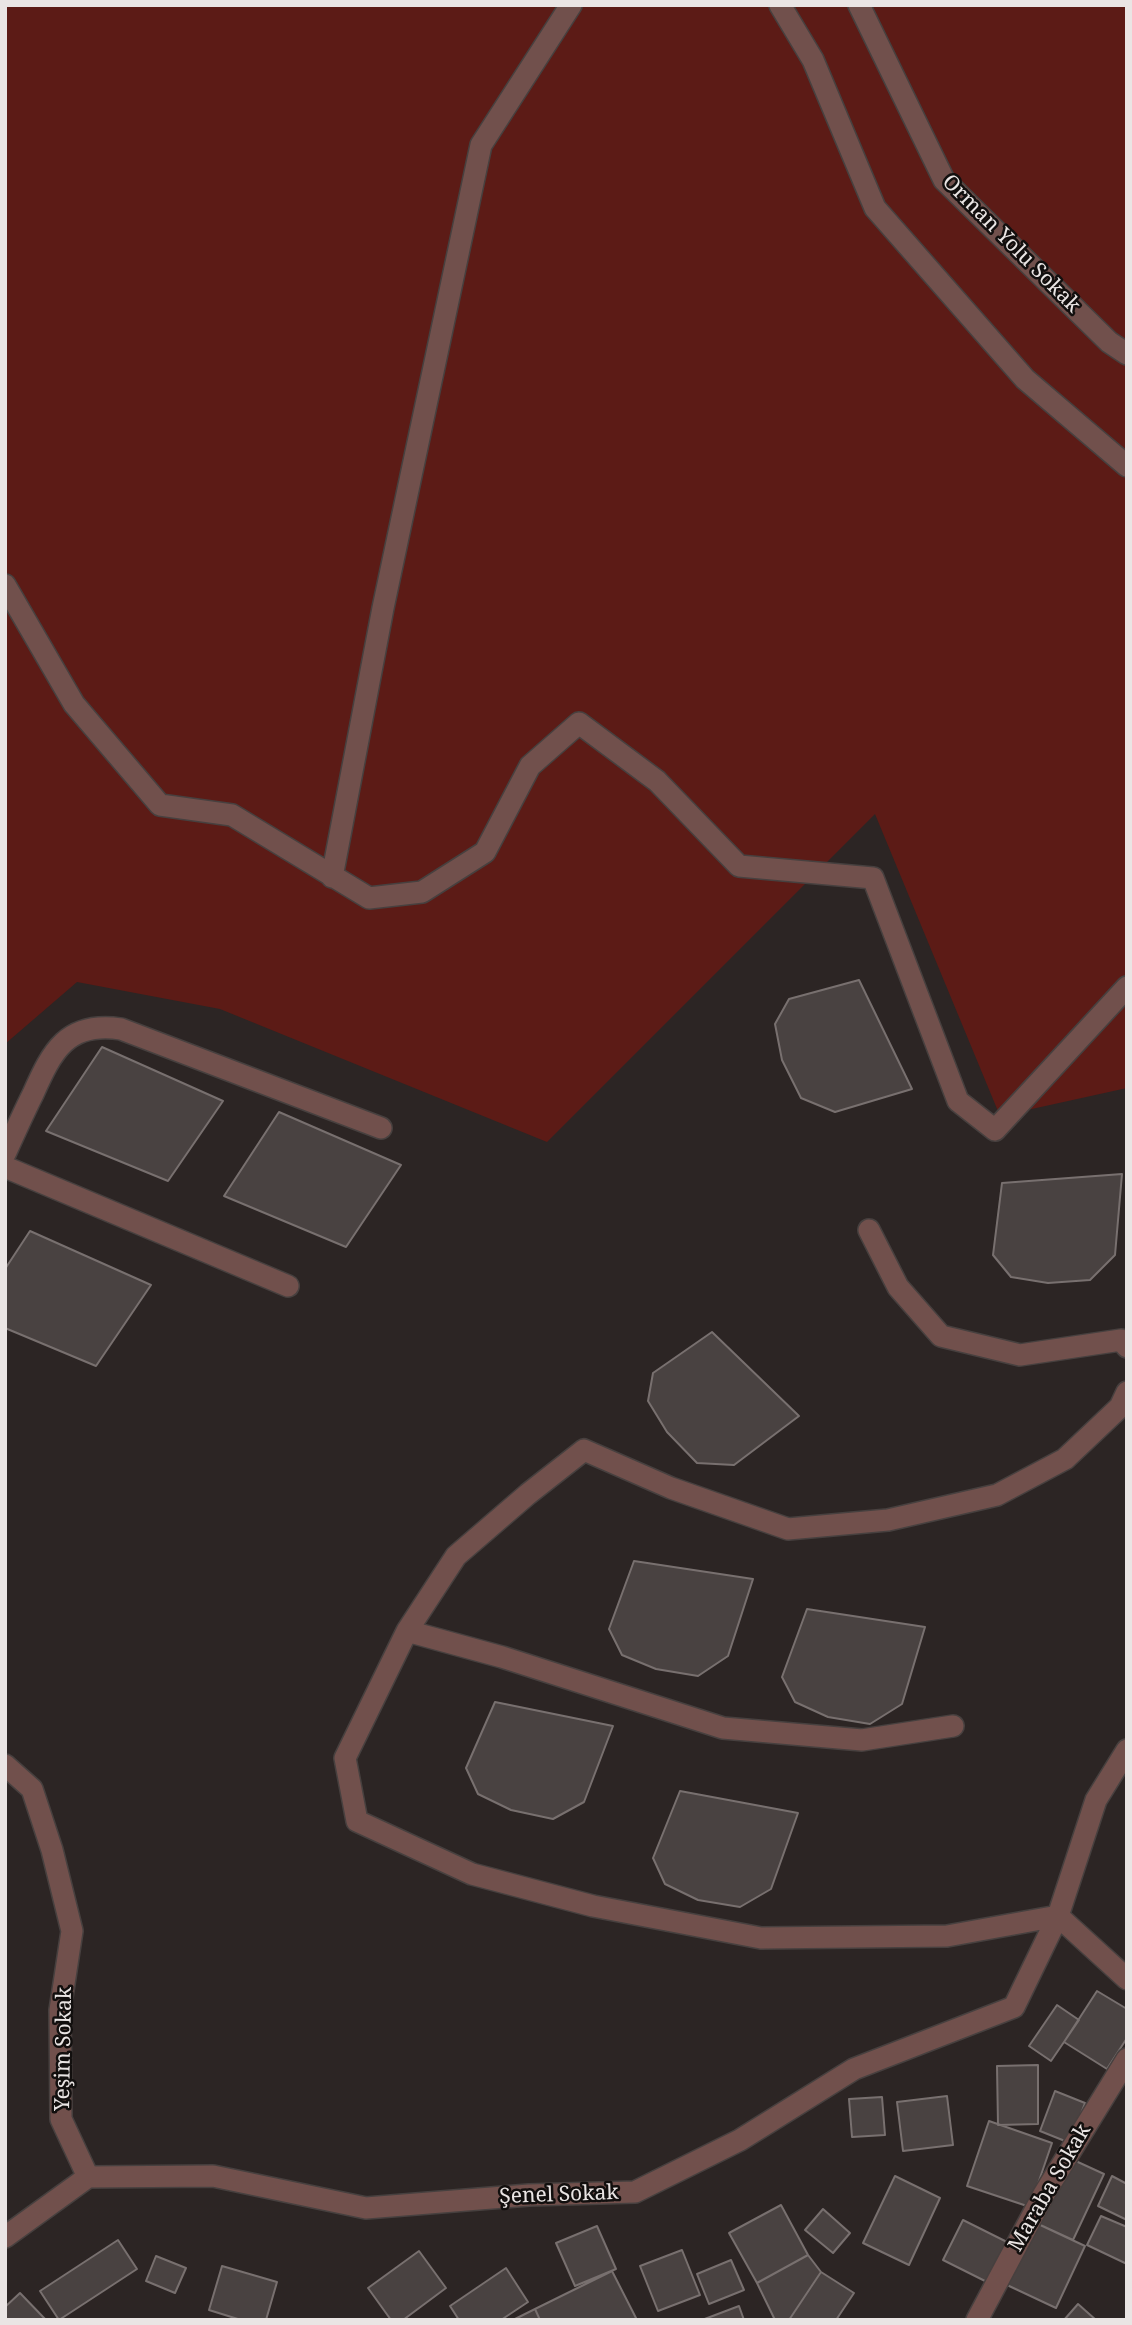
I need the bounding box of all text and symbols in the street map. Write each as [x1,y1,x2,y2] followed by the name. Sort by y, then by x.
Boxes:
[937,170,1085,318] street label: Orman Yolu Sokak
[50,1987,78,2111] street label: Yeşim Sokak
[1003,2120,1097,2256] street label: Maraba Sokak
[499,2180,619,2210] street label: Şenel Sokak

